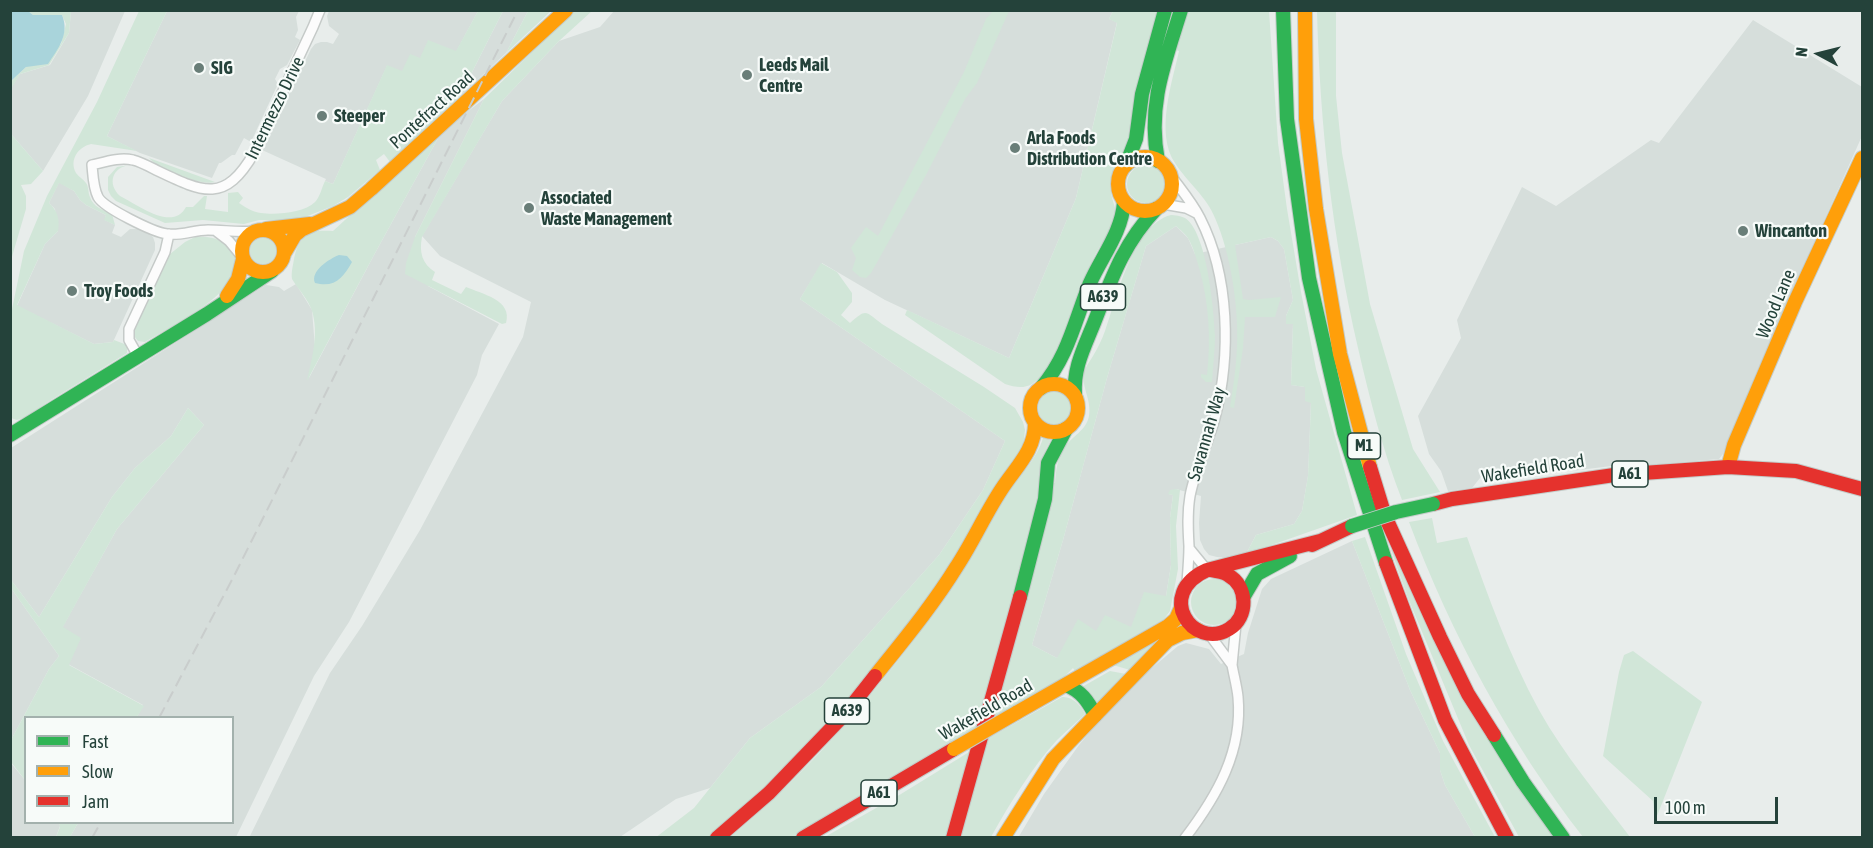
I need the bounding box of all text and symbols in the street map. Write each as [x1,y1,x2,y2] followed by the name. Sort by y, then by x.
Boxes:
[1789,24,1849,84] north arrow
[1792,46,1811,58] text: N
[241,53,309,163] street label: Intermezzo Drive
[759,54,829,97] place label: Leeds Mail Centre
[211,57,233,79] place label: SIG
[192,61,206,75] marker: SIG
[385,67,479,153] street label: Pontefract Road
[740,68,754,82] marker: Leeds Mail Centre
[334,105,385,127] place label: Steeper
[315,109,329,123] marker: Steeper
[1027,127,1152,170] place label: Arla Foods Distribution Centre
[1008,141,1022,155] marker: Arla Foods Distribution Centre
[541,187,672,230] place label: Associated Waste Management
[522,201,536,215] marker: Associated Waste Management
[1755,220,1827,242] place label: Wincanton
[1736,224,1750,238] marker: Wincanton
[1752,266,1800,342] street label: Wood Lane
[84,280,153,302] place label: Troy Foods
[65,284,79,298] marker: Troy Foods
[1080,284,1126,310] road number: A639
[1183,384,1231,484] street label: Savannah Way
[1348,433,1380,459] road number: M1
[1480,450,1586,488] street label: Wakefield Road
[1612,461,1648,487] road number: A61
[936,675,1036,745] street label: Wakefield Road
[824,698,870,724] road number: A639
[24,716,234,824] legend
[82,731,109,752] text: Fast
[82,761,113,782] text: Slow
[861,780,897,806] road number: A61
[1657,785,1782,823] scale bar
[82,791,109,812] text: Jam
[1665,797,1706,818] text: 100 m

